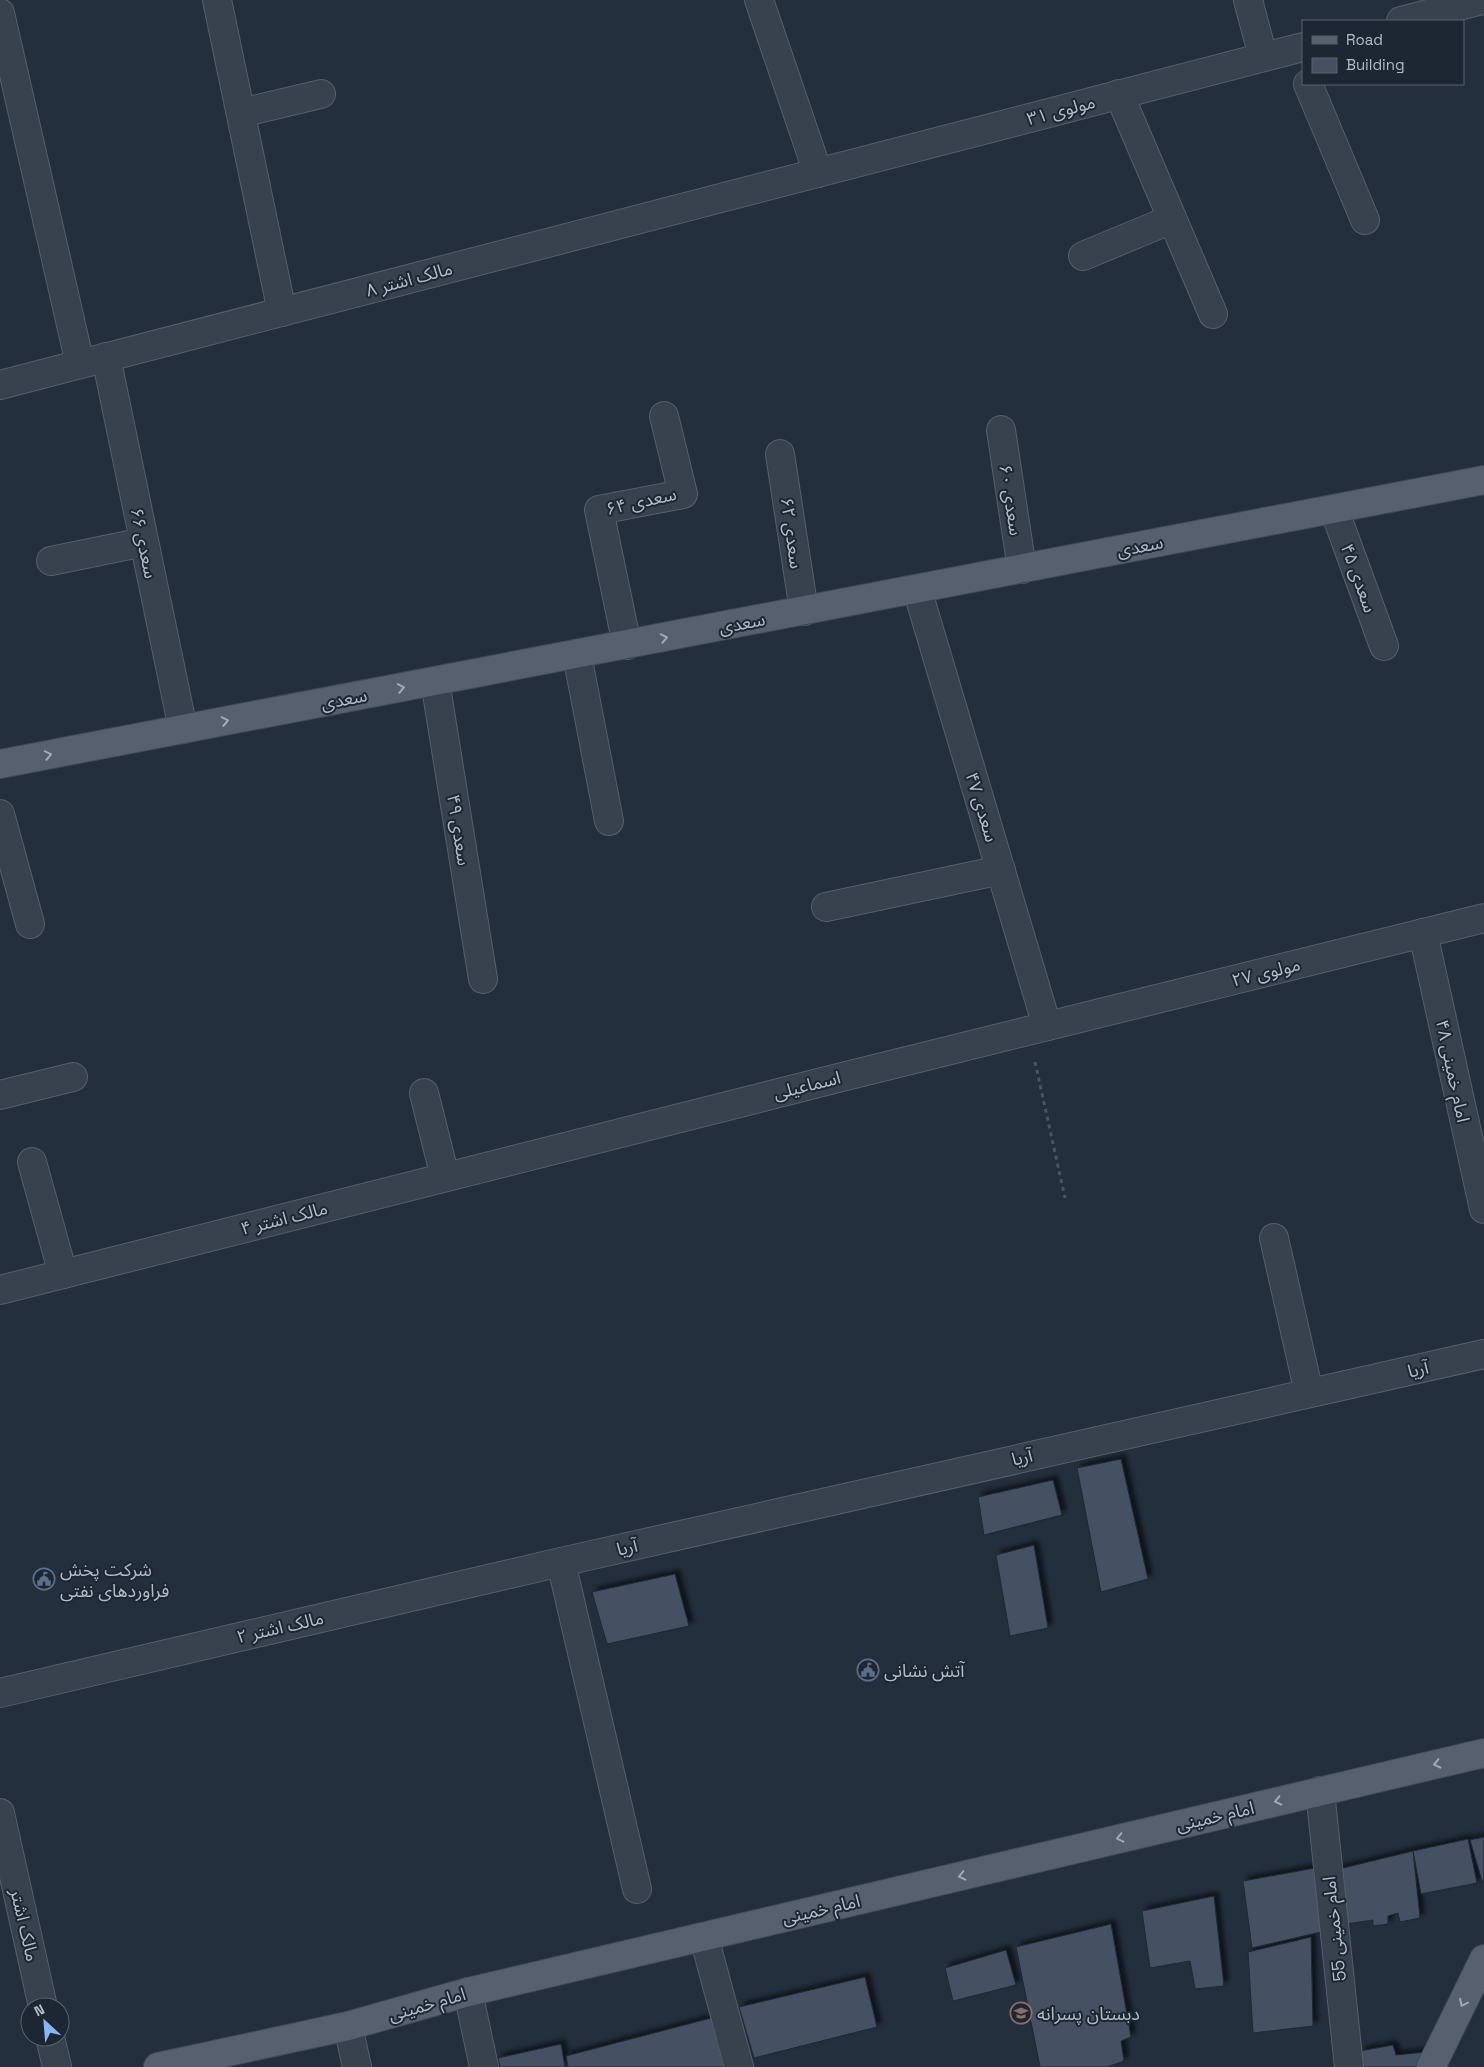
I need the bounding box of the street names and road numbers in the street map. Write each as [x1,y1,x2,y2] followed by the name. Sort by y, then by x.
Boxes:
[1024,90,1098,130] street label: مولوی ۳۱
[363,256,455,302] street label: مالک اشتر ۸
[994,463,1028,537] street label: سعدی ۶۰
[603,482,679,520] street label: سعدی ۶۴
[776,496,808,570] street label: سعدی ۶۲
[125,505,163,581] street label: سعدی ۶۶
[1115,530,1165,562] street label: سعدی
[1336,540,1382,616] street label: سعدی ۴۵
[717,607,767,639] street label: سعدی
[319,683,369,715] street label: سعدی
[960,769,1004,845] street label: سعدی ۴۷
[442,793,476,867] street label: سعدی ۴۹
[1229,952,1303,992] street label: مولوی ۲۷
[1428,1017,1475,1125] street label: امام خمینی ۴۸
[771,1066,843,1104] street label: اسماعیلی
[238,1196,330,1240] street label: مالک اشتر ۴
[1405,1355,1431,1383] street label: آریا
[1009,1443,1035,1471] street label: آریا
[614,1533,640,1561] street label: آریا
[234,1606,326,1648] street label: مالک اشتر ۲
[1174,1796,1257,1839] street label: امام خمینی
[1317,1875,1354,1983] street label: امام خمینی 55
[5,1885,45,1964] street label: مالک اشتر
[780,1889,863,1932] street label: امام خمینی
[386,1982,469,2029] street label: امام خمینی

